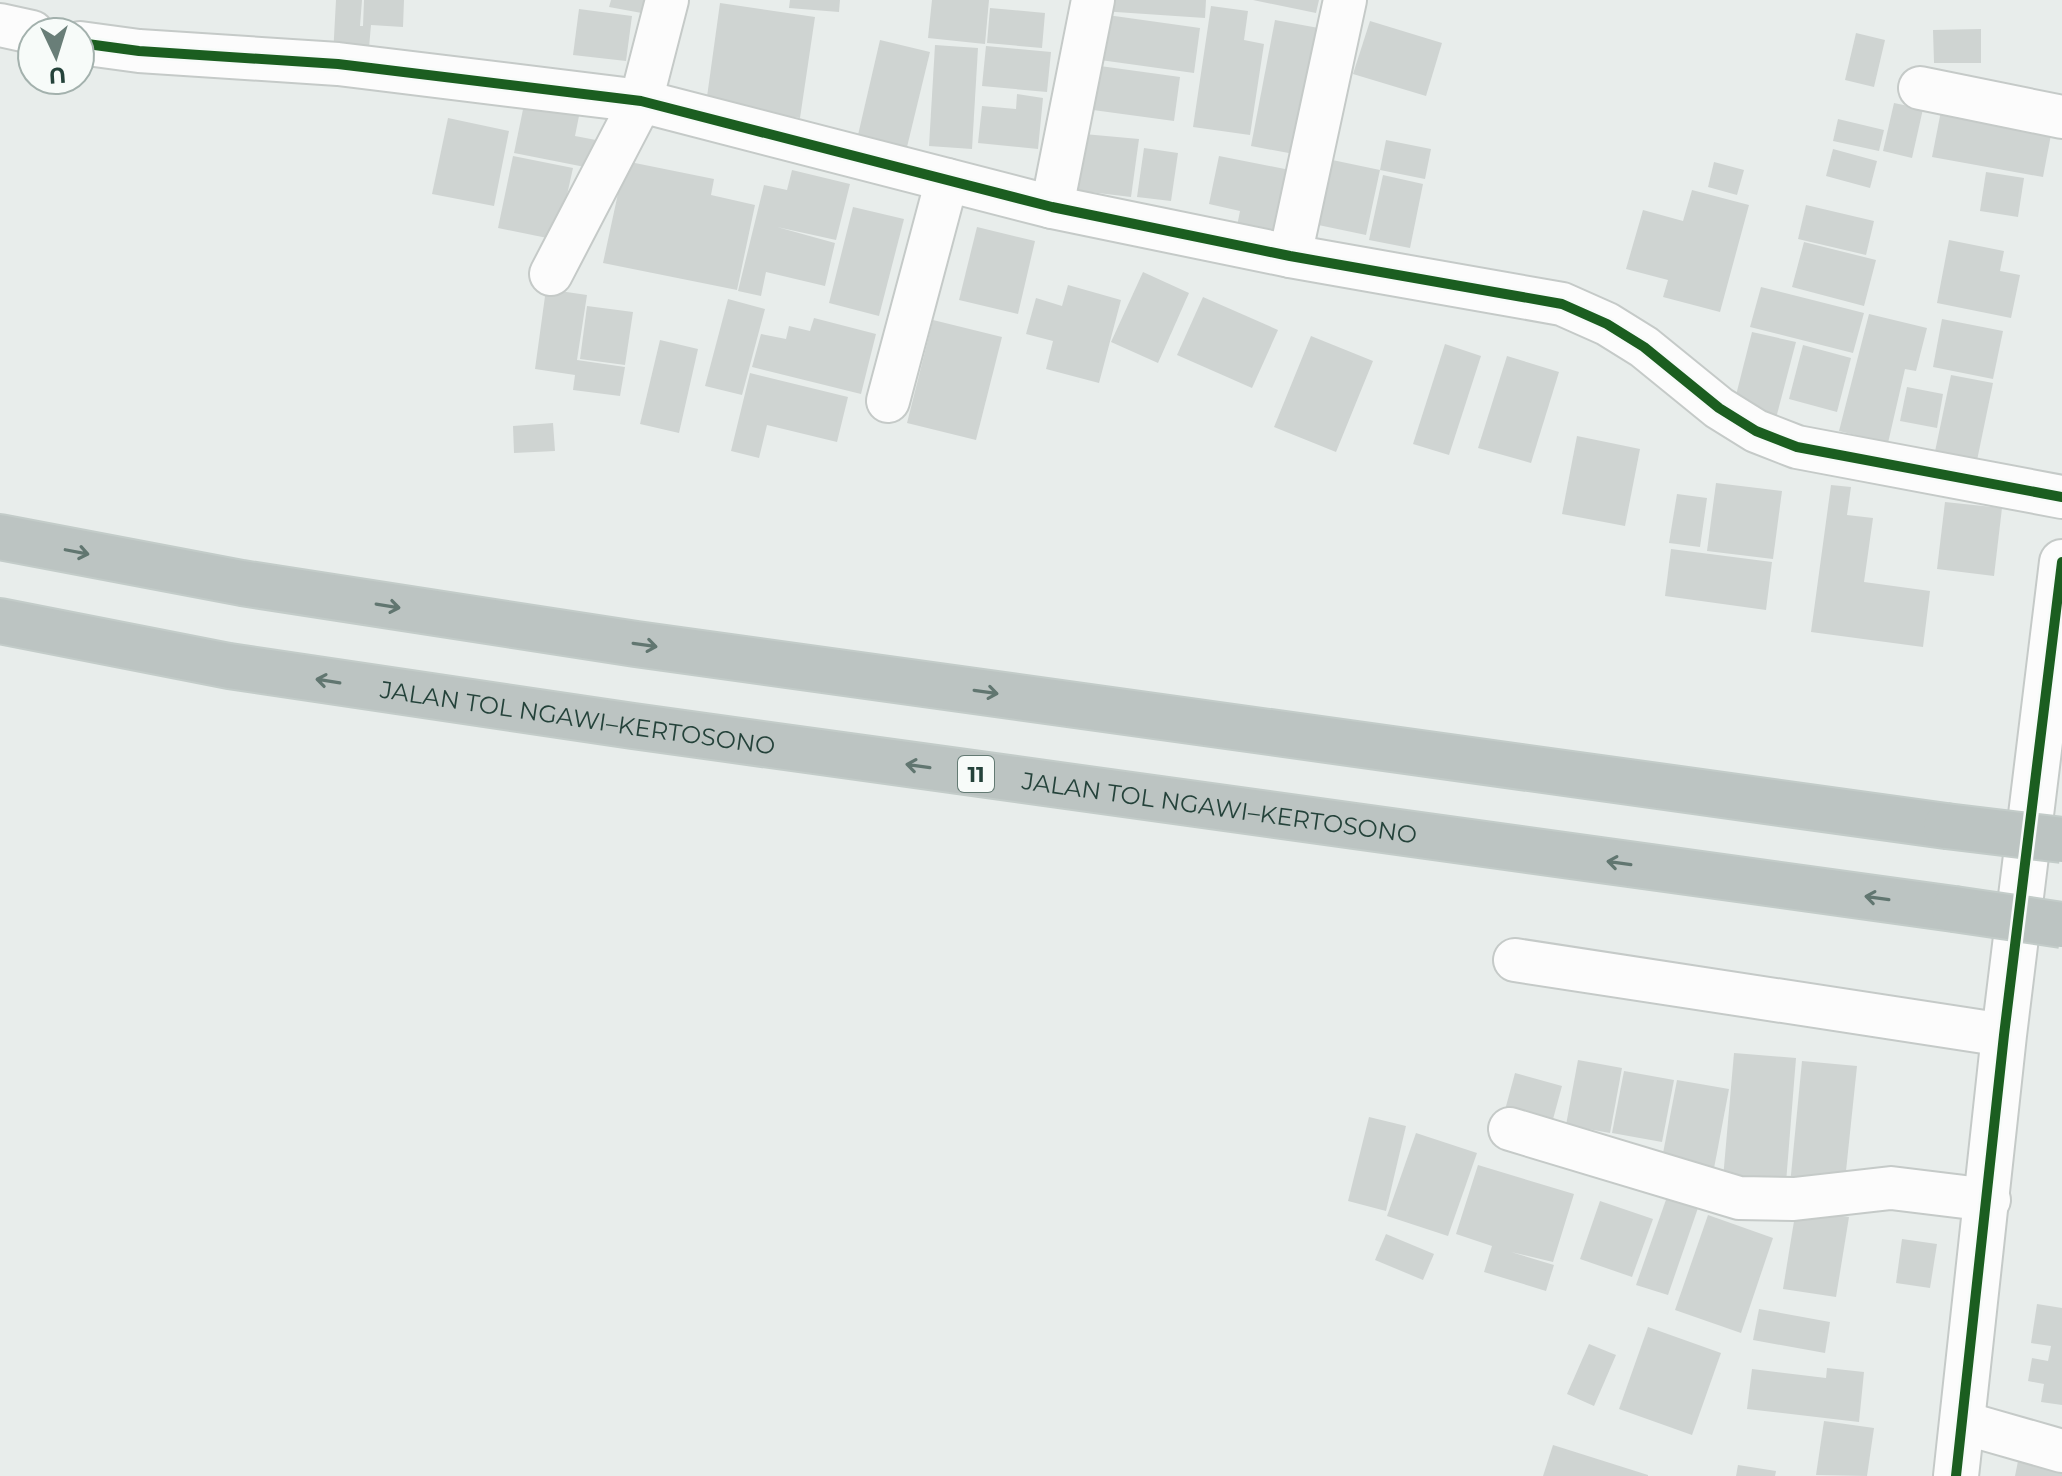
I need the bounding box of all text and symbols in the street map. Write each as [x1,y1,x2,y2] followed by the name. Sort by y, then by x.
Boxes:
[16,16,96,96] north arrow
[48,61,67,90] text: U
[63,545,89,560] one-way arrow
[375,599,400,614] one-way arrow
[632,638,657,653] one-way arrow
[316,673,341,688] one-way arrow
[377,674,777,760] street label: JALAN TOL NGAWI–KERTOSONO
[973,685,998,700] one-way arrow
[958,756,994,792] road number: 11
[906,758,931,773] one-way arrow
[1019,765,1419,849] street label: JALAN TOL NGAWI–KERTOSONO
[1607,855,1633,870] one-way arrow
[1865,890,1890,905] one-way arrow

